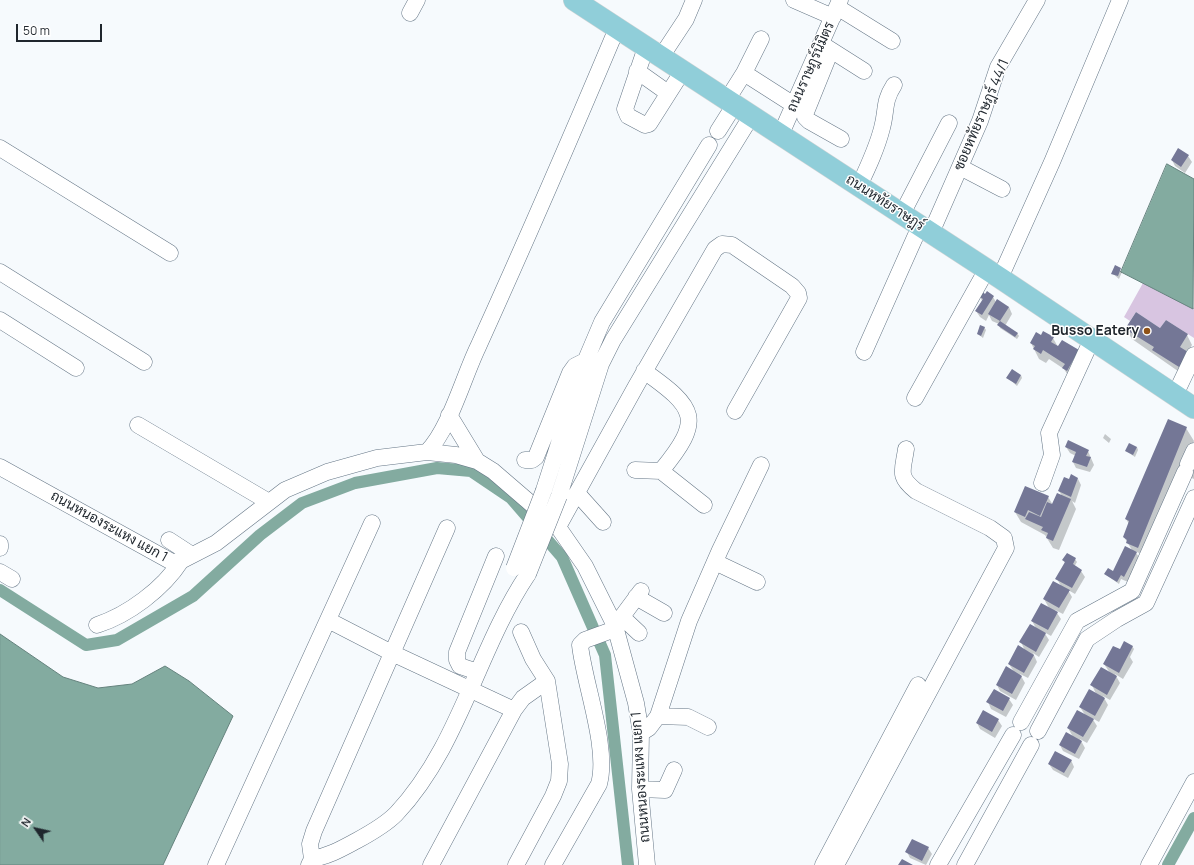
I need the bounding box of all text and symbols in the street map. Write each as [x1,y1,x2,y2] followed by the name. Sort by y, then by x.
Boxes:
[18,16,104,42] scale bar
[784,19,838,115] street label: ถนนราษฎร์นิมิตร
[23,22,50,39] text: 50 m
[951,57,1013,173] street label: ซอยหทัยราษฎร์ 44/1
[842,171,928,235] street label: ถนนหทัยราษฎร์
[1051,323,1139,339] place label: Busso Eatery
[1142,326,1152,336] marker: Busso Eatery
[48,488,170,566] street label: ถนนหนองระแหง แยก 1
[628,711,654,843] street label: ถนนหนองระแหง แยก 1
[16,809,56,849] north arrow
[17,815,34,829] text: N

